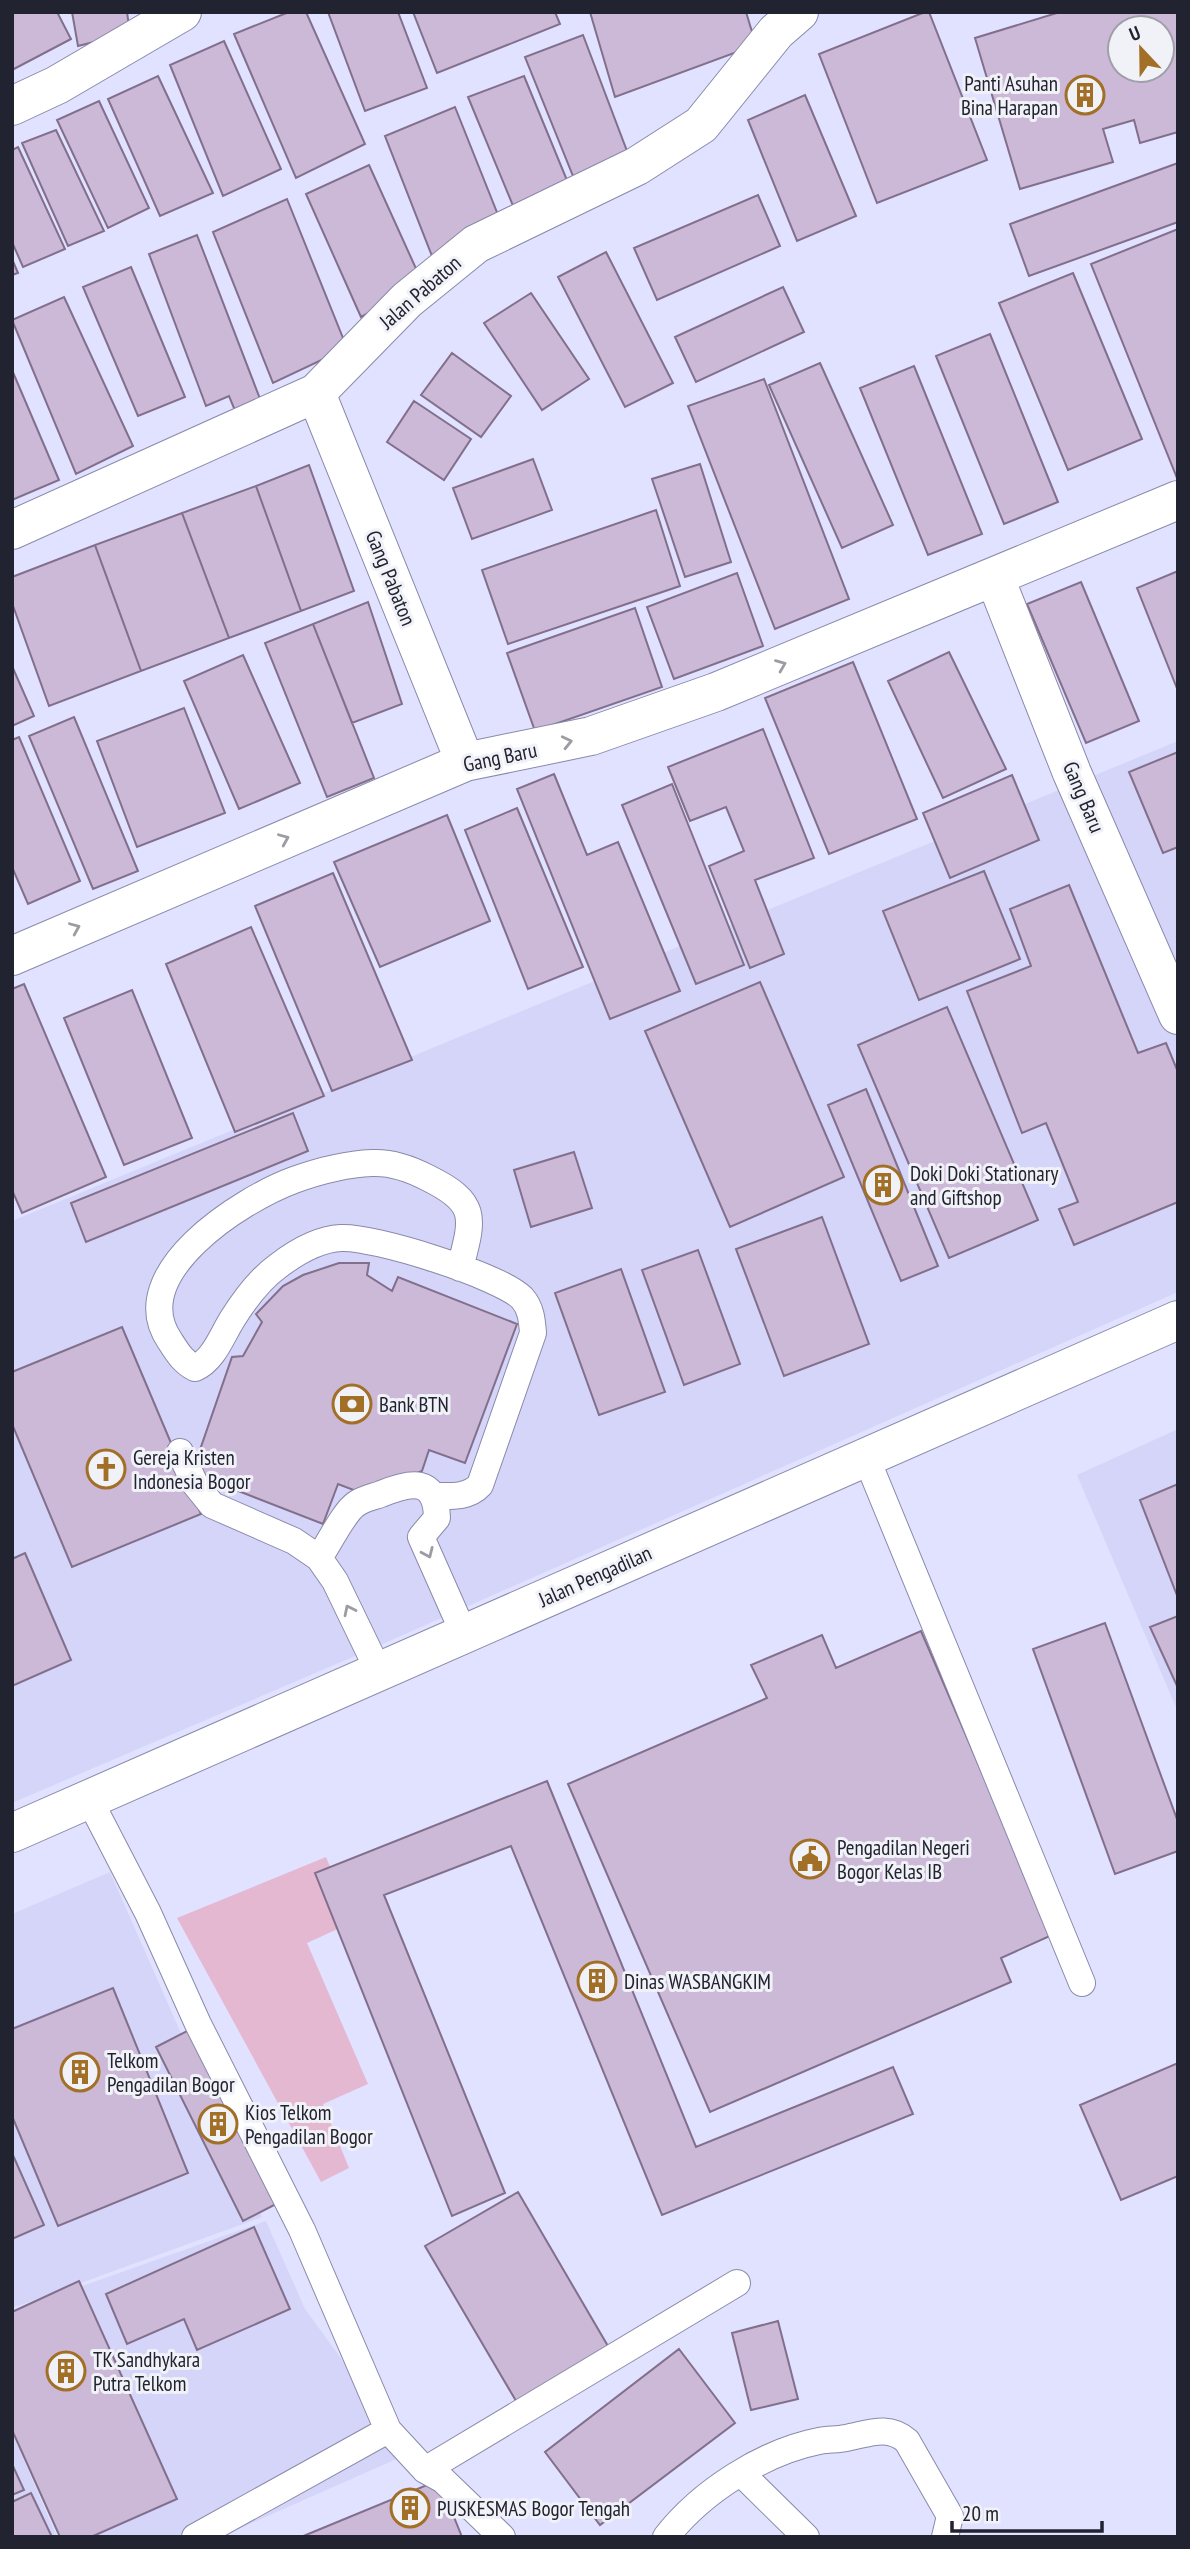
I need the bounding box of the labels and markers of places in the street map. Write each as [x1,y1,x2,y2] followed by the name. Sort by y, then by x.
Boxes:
[961,70,1058,121] place label: Panti Asuhan Bina Harapan
[1064,74,1106,116] building icon: Panti Asuhan Bina Harapan
[910,1160,1058,1211] place label: Doki Doki Stationary and Giftshop
[862,1164,904,1206] building icon: Doki Doki Stationary and Giftshop
[331,1383,373,1425] bank icon: Bank BTN
[379,1391,449,1418] place label: Bank BTN
[133,1444,251,1495] place label: Gereja Kristen Indonesia Bogor
[85,1448,127,1490] church icon: Gereja Kristen Indonesia Bogor
[837,1834,970,1885] place label: Pengadilan Negeri Bogor Kelas IB
[789,1838,831,1880] public building icon: Pengadilan Negeri Bogor Kelas IB
[576,1960,618,2002] building icon: Dinas WASBANGKIM
[624,1968,771,1995] place label: Dinas WASBANGKIM
[107,2047,235,2098] place label: Telkom Pengadilan Bogor
[59,2051,101,2093] building icon: Telkom Pengadilan Bogor
[245,2099,373,2150] place label: Kios Telkom Pengadilan Bogor
[197,2103,239,2145] building icon: Kios Telkom Pengadilan Bogor
[93,2346,200,2397] place label: TK Sandhykara Putra Telkom
[45,2350,87,2392] building icon: TK Sandhykara Putra Telkom
[389,2487,431,2529] building icon: PUSKESMAS Bogor Tengah
[437,2495,630,2522] place label: PUSKESMAS Bogor Tengah

